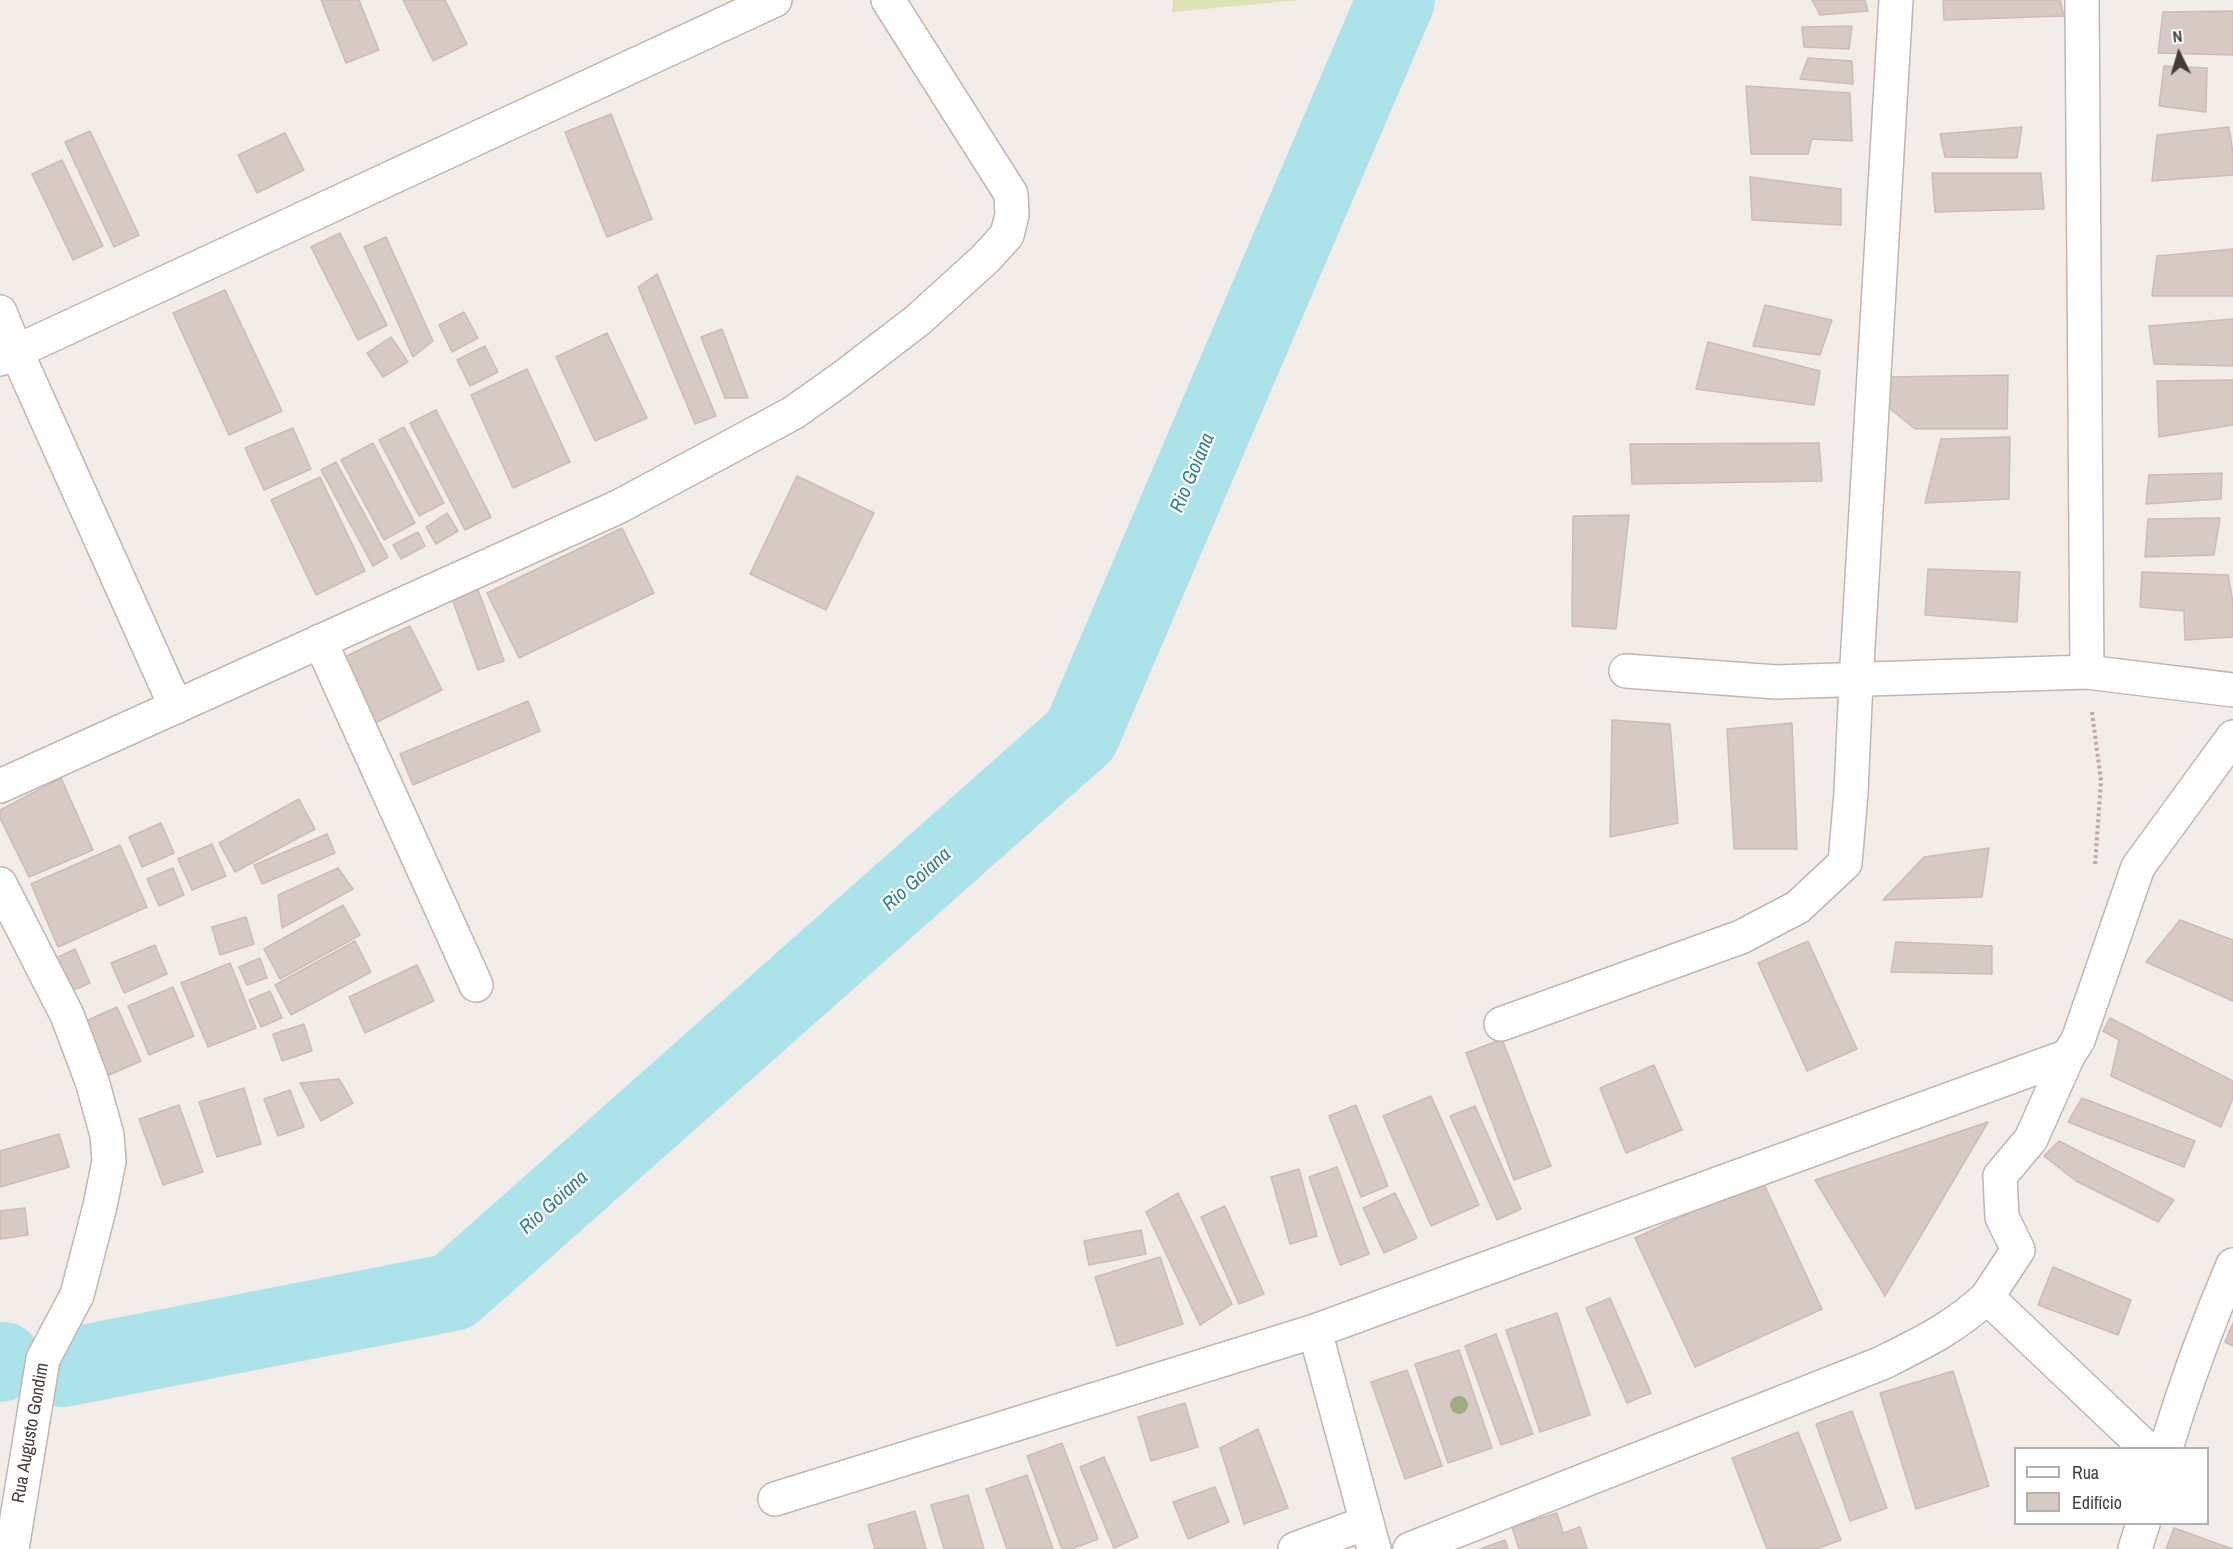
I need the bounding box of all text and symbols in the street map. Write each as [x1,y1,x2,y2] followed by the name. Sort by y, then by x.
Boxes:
[2149,24,2209,84] north arrow
[2172,25,2183,47] text: N
[1166,430,1220,516] water label: Rio Goiana
[878,843,956,917] water label: Rio Goiana
[515,1166,593,1240] water label: Rio Goiana
[8,1361,54,1505] street label: Rua Augusto Gondim
[2014,1447,2209,1525] legend
[2072,1460,2099,1485] text: Rua
[2072,1490,2122,1515] text: Edifício

